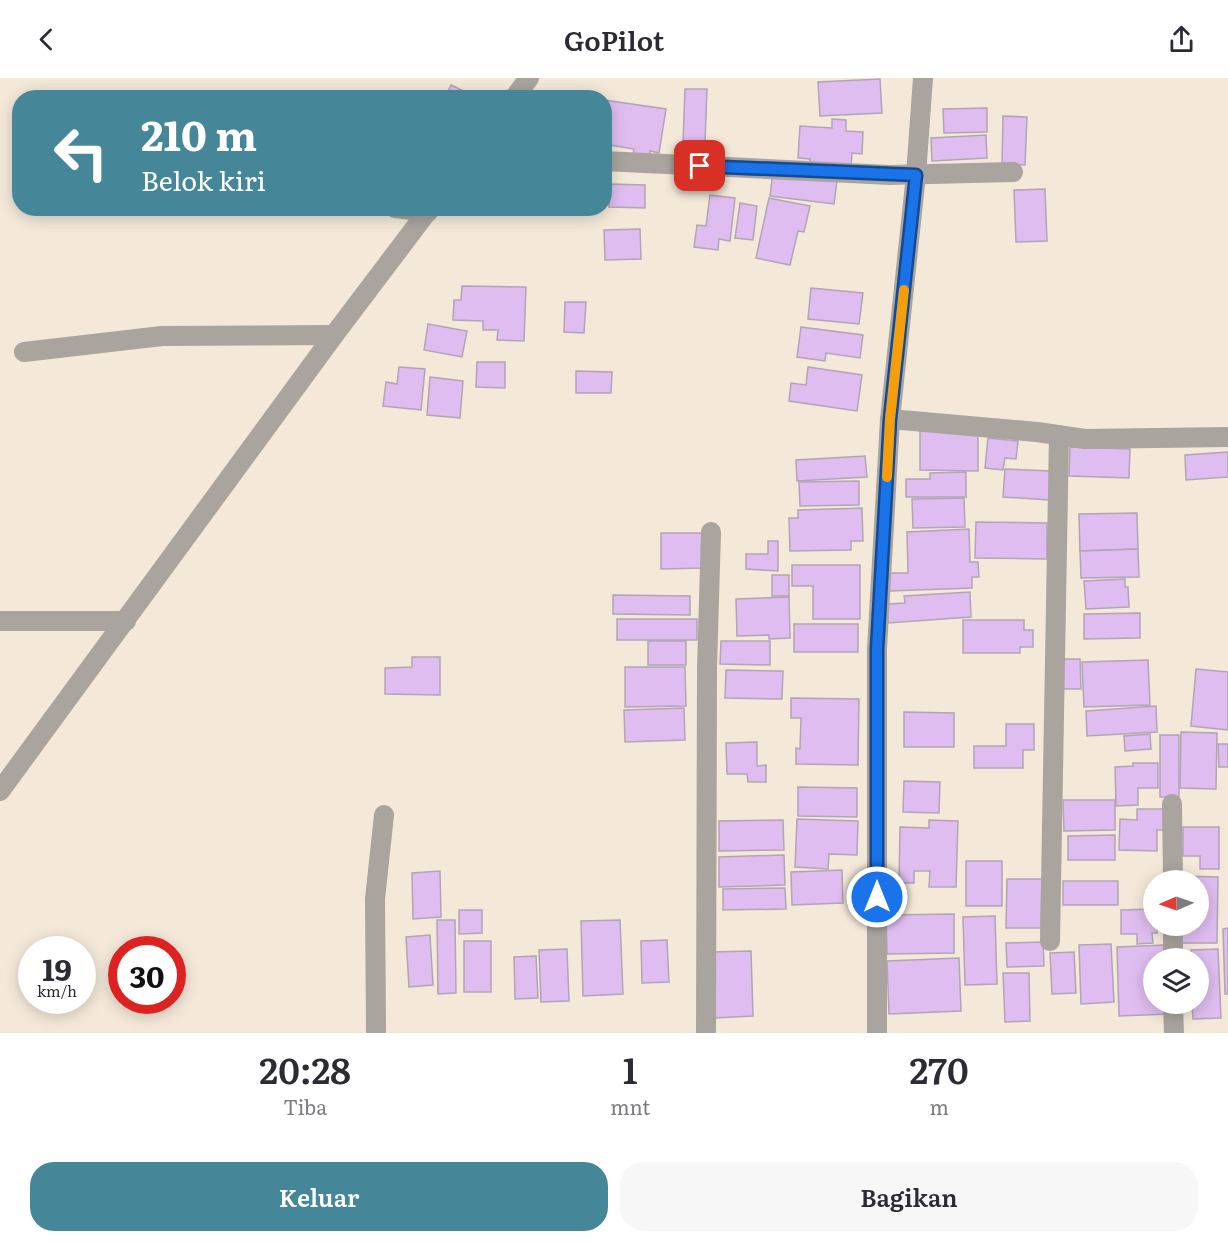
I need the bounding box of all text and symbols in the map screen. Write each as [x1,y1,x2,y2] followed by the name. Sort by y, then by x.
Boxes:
[564,19,664,59] text: GoPilot
[30,23,63,56] icon: back
[1165,23,1198,56] icon: share
[141,102,257,164] text: 210 m
[42,114,120,192] icon: left
[674,140,725,191] pin
[683,149,716,182] icon: arrive
[141,159,266,199] text: Belok kiri
[845,865,909,929] position arrow
[1143,870,1209,936] north arrow
[1143,870,1209,1014] map controls
[108,936,186,1014] speed limit sign: 30
[42,946,72,990] text: 19
[1143,948,1209,1014] button: layers
[37,979,77,1002] text: km/h
[259,1042,351,1095] text: 20:28
[623,1042,638,1095] text: 1
[910,1042,969,1095] text: 270
[283,1091,327,1121] text: Tiba
[610,1091,650,1121] text: mnt
[929,1091,949,1121] text: m
[30,1162,608,1231] button: Keluar
[620,1162,1198,1231] button: Bagikan

